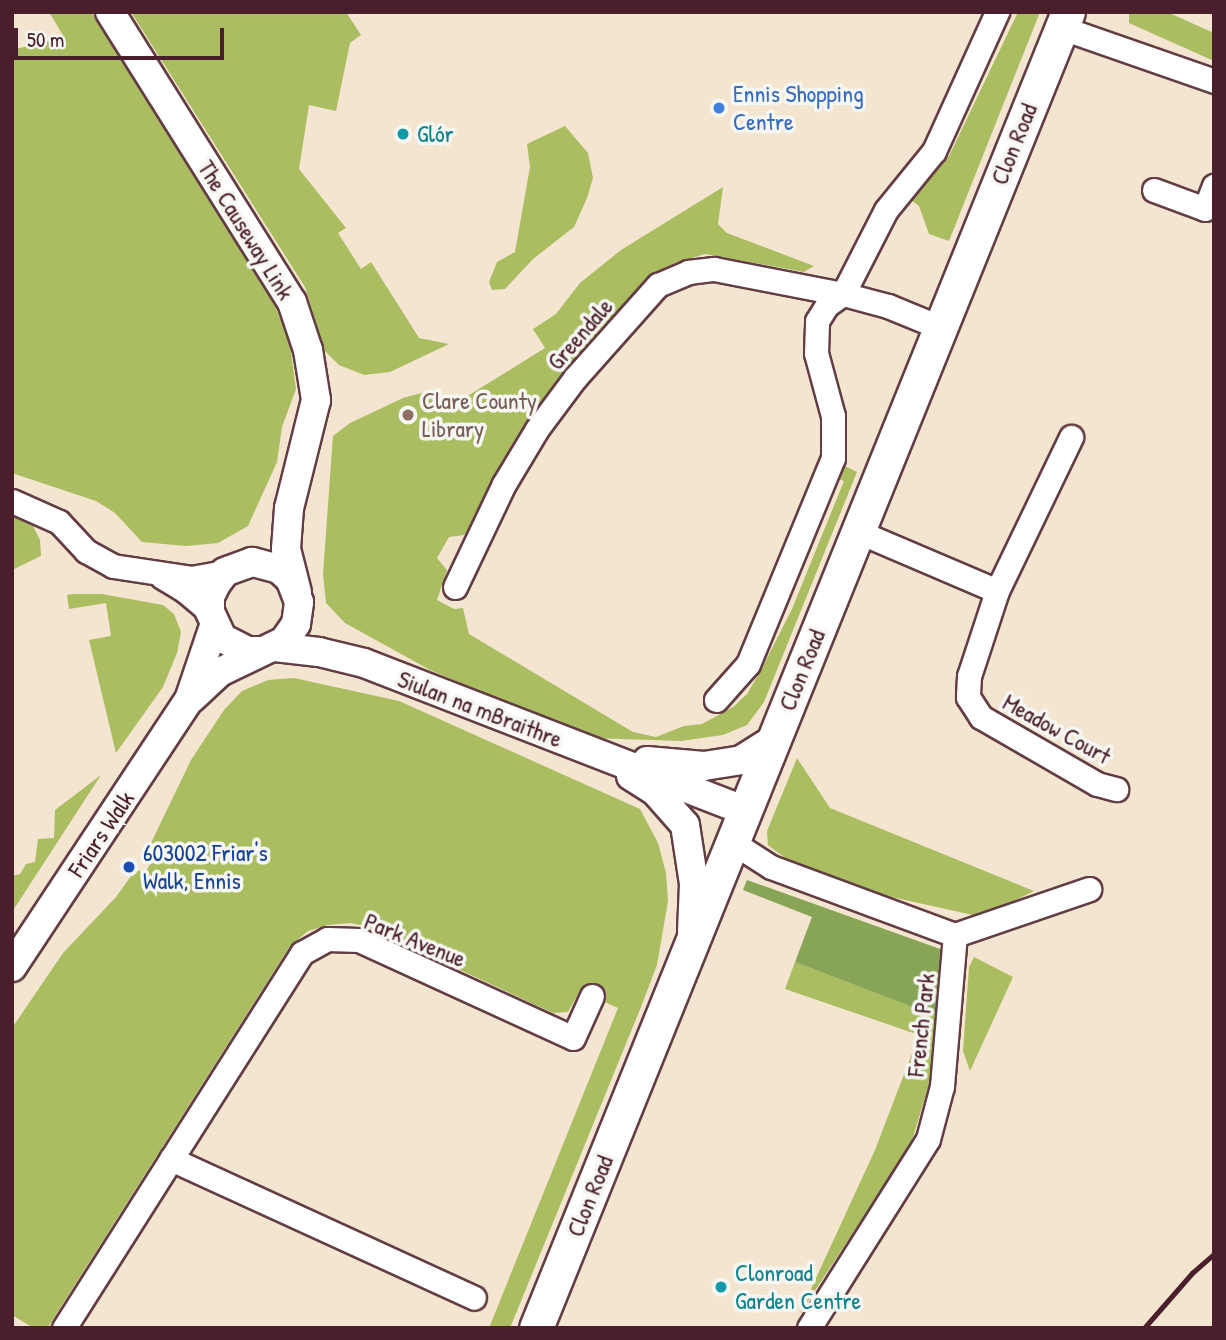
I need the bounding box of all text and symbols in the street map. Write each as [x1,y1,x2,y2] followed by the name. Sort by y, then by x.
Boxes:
[18,14,228,58] scale bar
[27,25,64,54] text: 50 m
[733,80,864,136] place label: Ennis Shopping Centre
[985,99,1043,189] street label: Clon Road
[711,100,727,116] marker: Ennis Shopping Centre
[417,120,454,148] place label: Glór
[395,126,411,142] marker: Glór
[192,155,300,305] street label: The Causeway Link
[541,292,619,376] street label: Greendale
[422,387,537,443] place label: Clare County Library
[400,407,416,423] marker: Clare County Library
[773,625,831,715] street label: Clon Road
[394,664,566,754] street label: Siulan na mBraithre
[998,688,1116,770] street label: Meadow Court
[62,786,140,882] street label: Friars Walk
[143,839,268,895] place label: 603002 Friar's Walk, Ennis
[121,859,137,875] marker: 603002 Friar's Walk, Ennis
[360,907,470,973] street label: Park Avenue
[901,972,941,1078] street label: French Park
[561,1151,619,1241] street label: Clon Road
[735,1259,861,1315] place label: Clonroad Garden Centre
[713,1279,729,1295] marker: Clonroad Garden Centre

